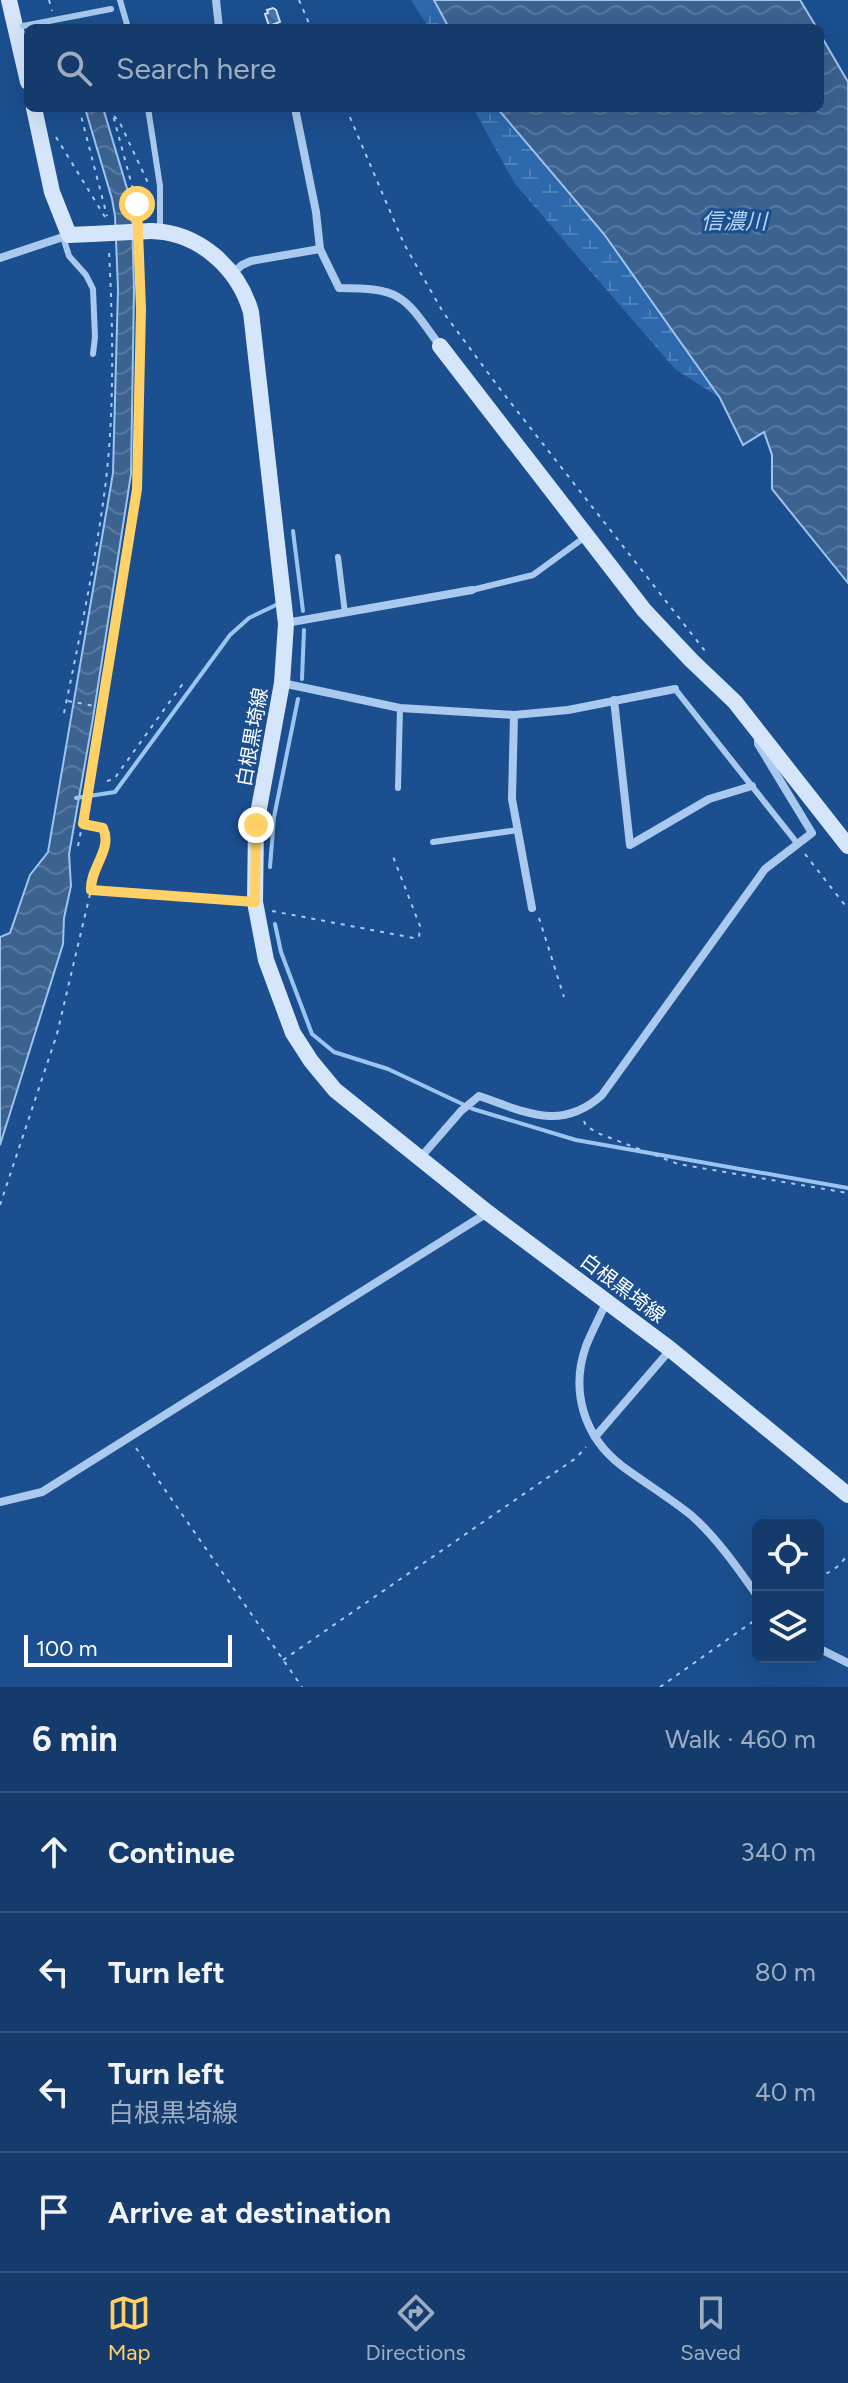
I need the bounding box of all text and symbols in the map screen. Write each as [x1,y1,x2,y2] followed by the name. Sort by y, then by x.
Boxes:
[24,24,824,112] search box
[52,46,96,90] icon: search
[116,50,276,87] text: Search here
[119,186,155,222] route start
[701,208,769,235] water label: 信濃川
[231,686,273,788] street label: 白根黒埼線
[238,807,274,843] route end
[576,1248,670,1328] street label: 白根黒埼線
[752,1519,824,1663] map controls
[752,1519,824,1591] button: locate
[752,1591,824,1663] button: layers
[24,1631,232,1667] scale bar
[36,1635,97,1662] text: 100 m
[32,1719,118,1760] text: 6 min
[665,1723,816,1755] text: Walk · 460 m
[32,1830,76,1874] icon: ahead
[108,1834,235,1871] text: Continue
[740,1836,816,1868] text: 340 m
[32,1950,76,1994] icon: left
[108,1954,225,1991] text: Turn left
[755,1956,816,1988] text: 80 m
[108,2055,225,2092] text: Turn left
[32,2070,76,2114] icon: left
[755,2076,816,2108] text: 40 m
[108,2097,238,2129] text: 白根黒埼線
[32,2190,76,2234] icon: arrive
[108,2194,391,2231] text: Arrive at destination
[107,2291,151,2366] tab: Map
[366,2291,466,2366] tab: Directions
[680,2291,741,2366] tab: Saved

